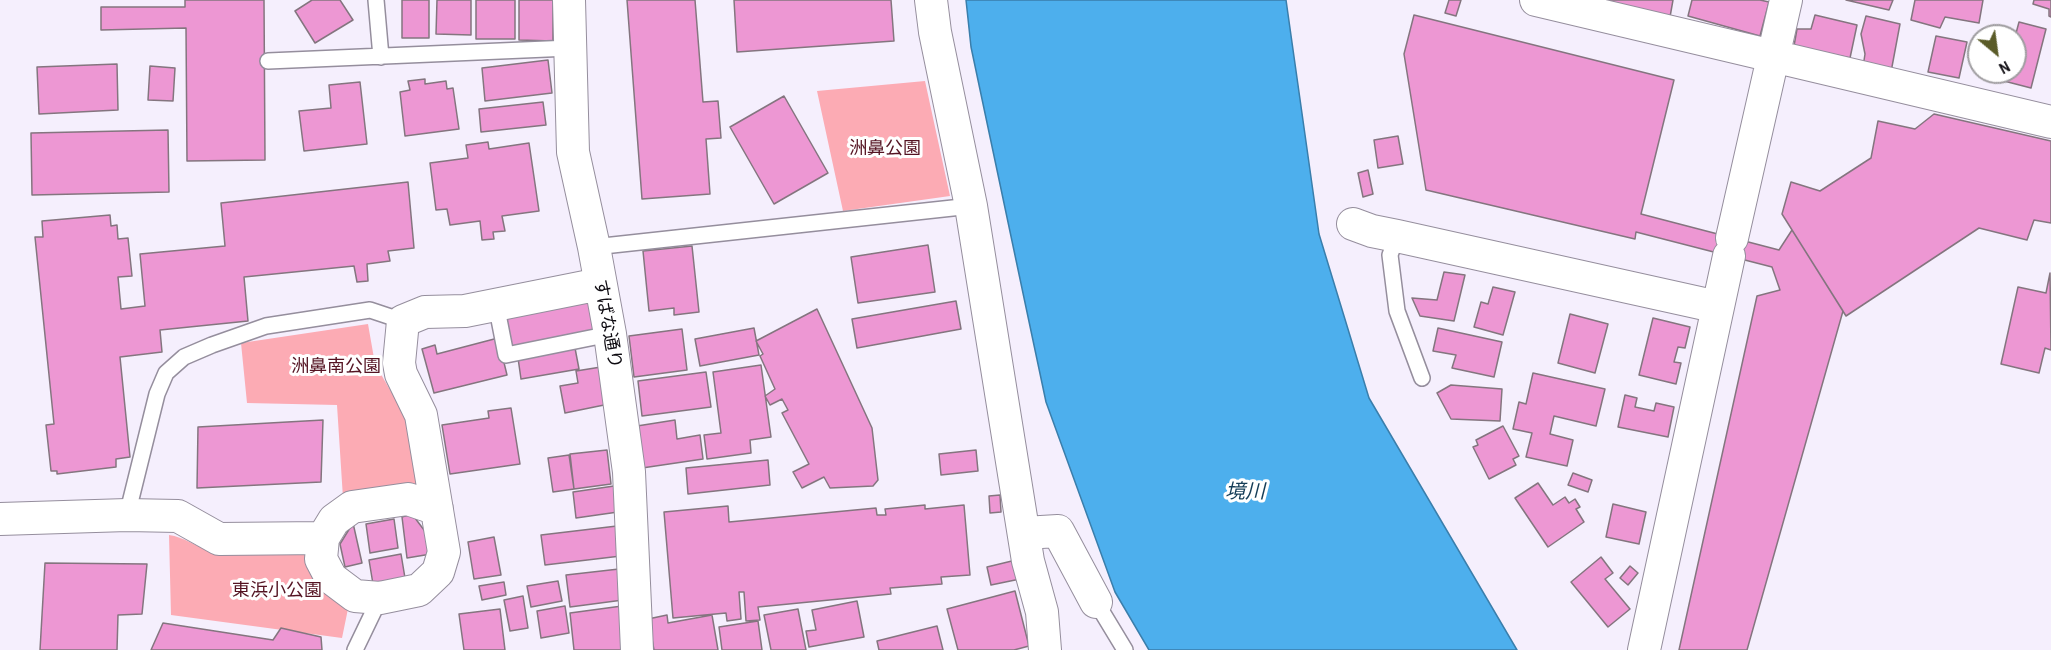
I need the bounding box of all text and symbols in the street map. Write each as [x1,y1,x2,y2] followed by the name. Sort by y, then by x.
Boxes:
[1967,24,2027,84] north arrow
[1995,56,2014,80] text: N
[849,138,921,160] park label: 洲鼻公園
[589,278,625,370] street label: すばな通り
[291,356,381,378] park label: 洲鼻南公園
[1225,481,1265,505] water label: 境川
[232,580,322,602] park label: 東浜小公園

